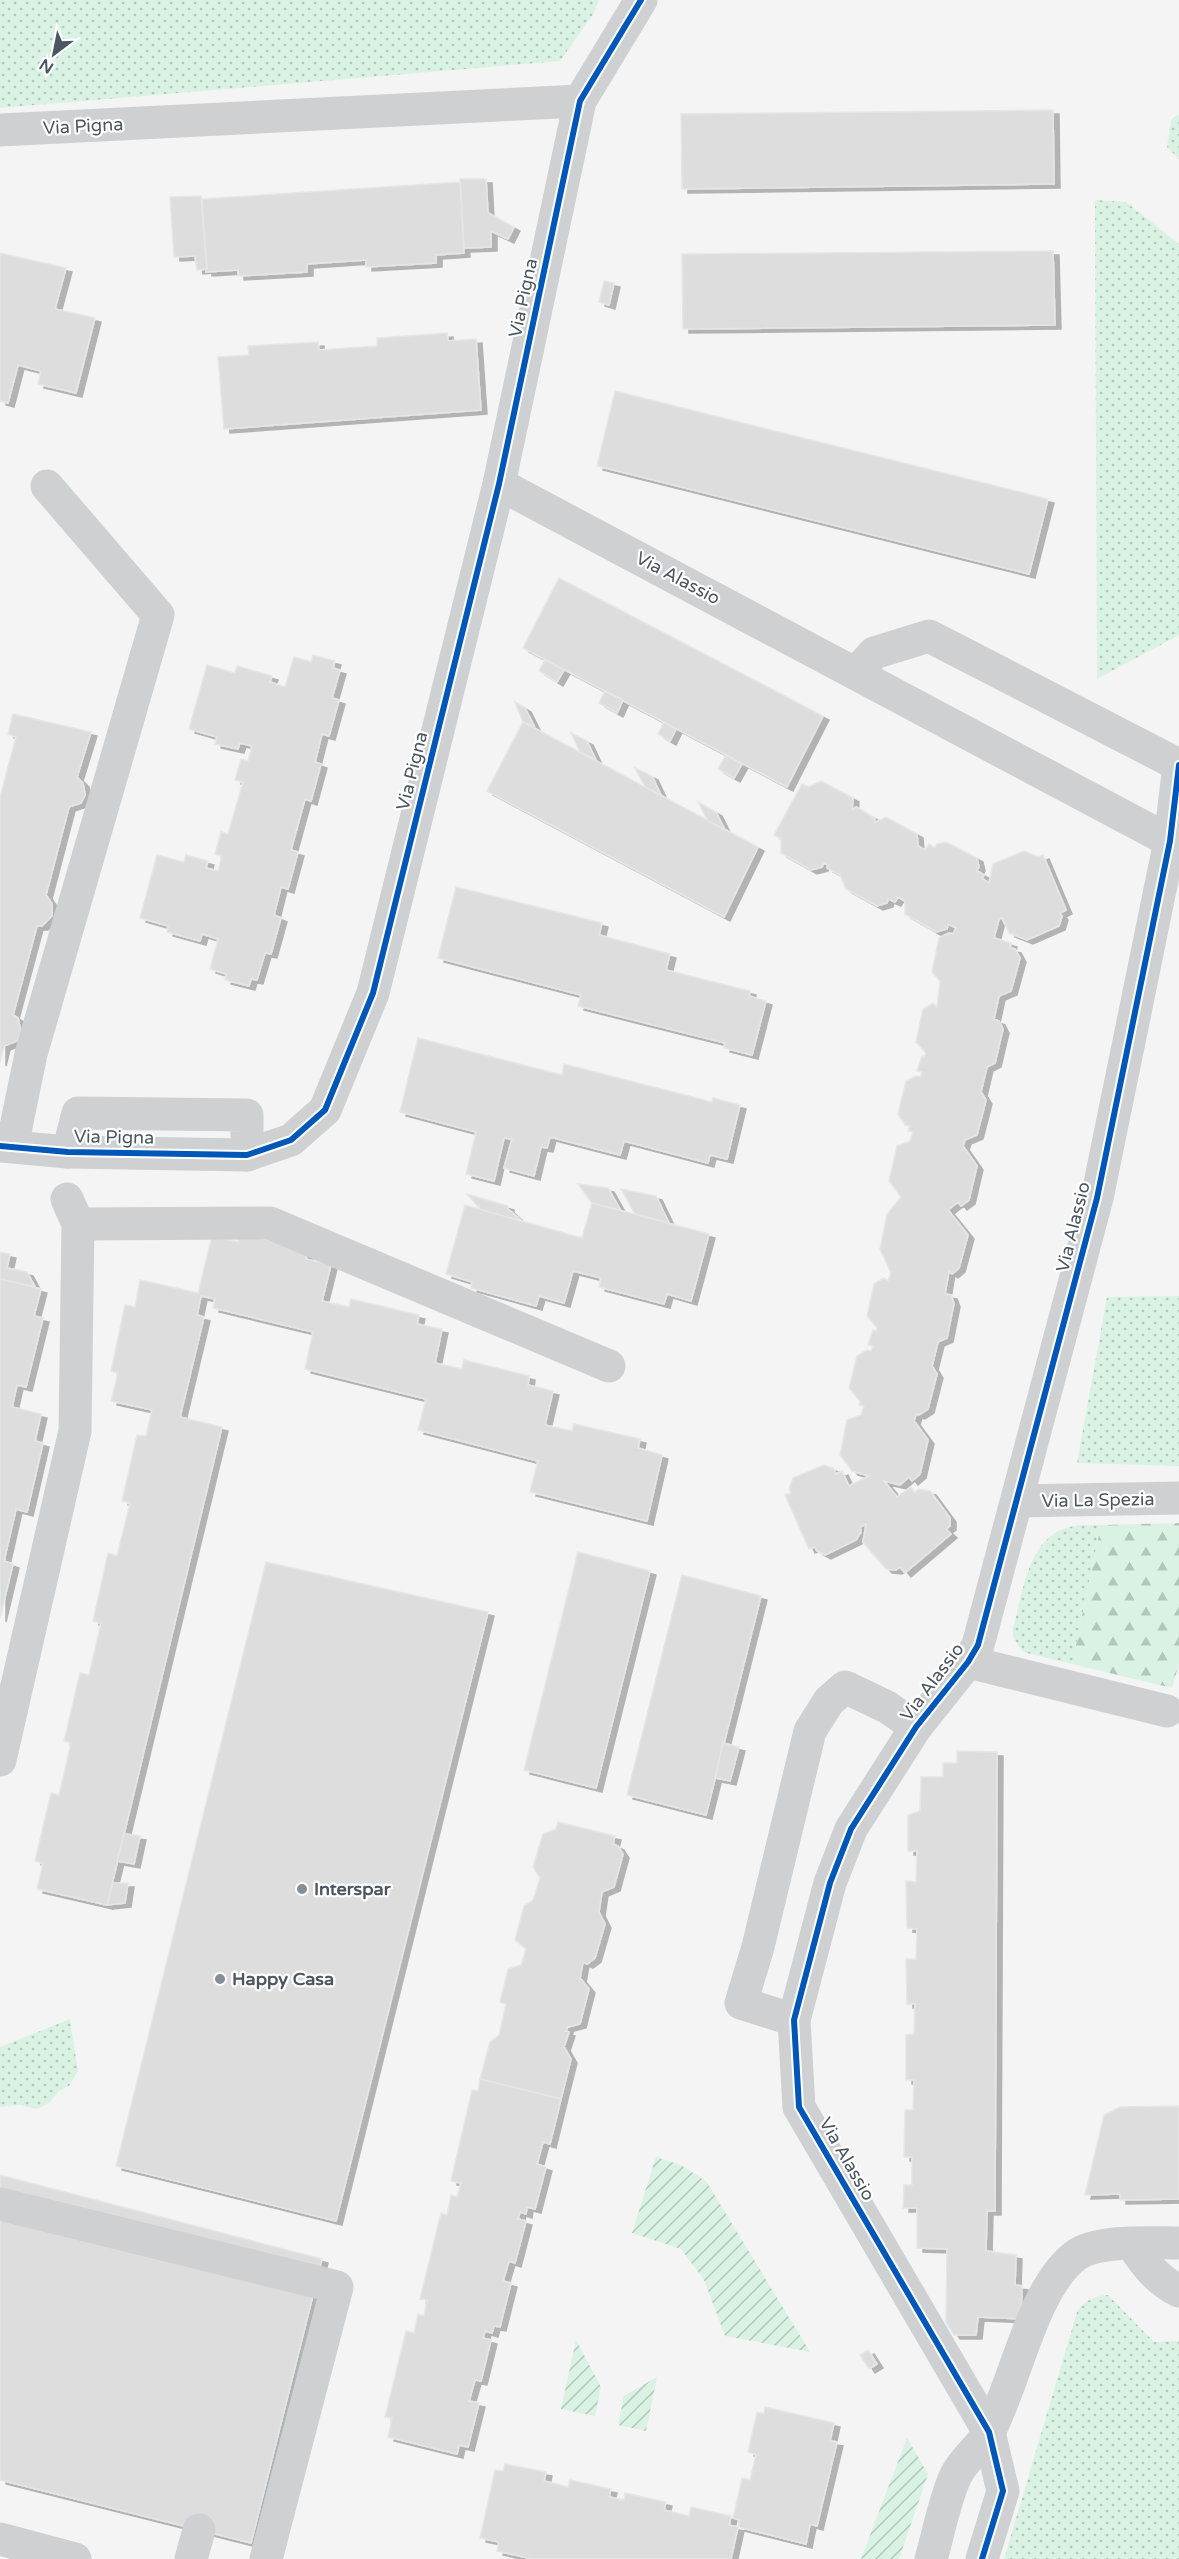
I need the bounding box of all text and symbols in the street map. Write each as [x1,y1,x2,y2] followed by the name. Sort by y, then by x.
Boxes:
[24,24,84,84] north arrow
[36,54,57,78] text: N
[42,113,124,139] street label: Via Pigna
[504,256,542,340] street label: Via Pigna
[632,547,724,609] street label: Via Alassio
[392,729,432,813] street label: Via Pigna
[74,1125,154,1149] street label: Via Pigna
[1051,1180,1095,1274] street label: Via Alassio
[1041,1488,1155,1512] street label: Via La Spezia
[895,1639,969,1725] street label: Via Alassio
[314,1878,392,1900] place label: Interspar
[295,1882,309,1896] marker: Interspar
[232,1968,334,1990] place label: Happy Casa
[213,1972,227,1986] marker: Happy Casa
[814,2114,880,2204] street label: Via Alassio

